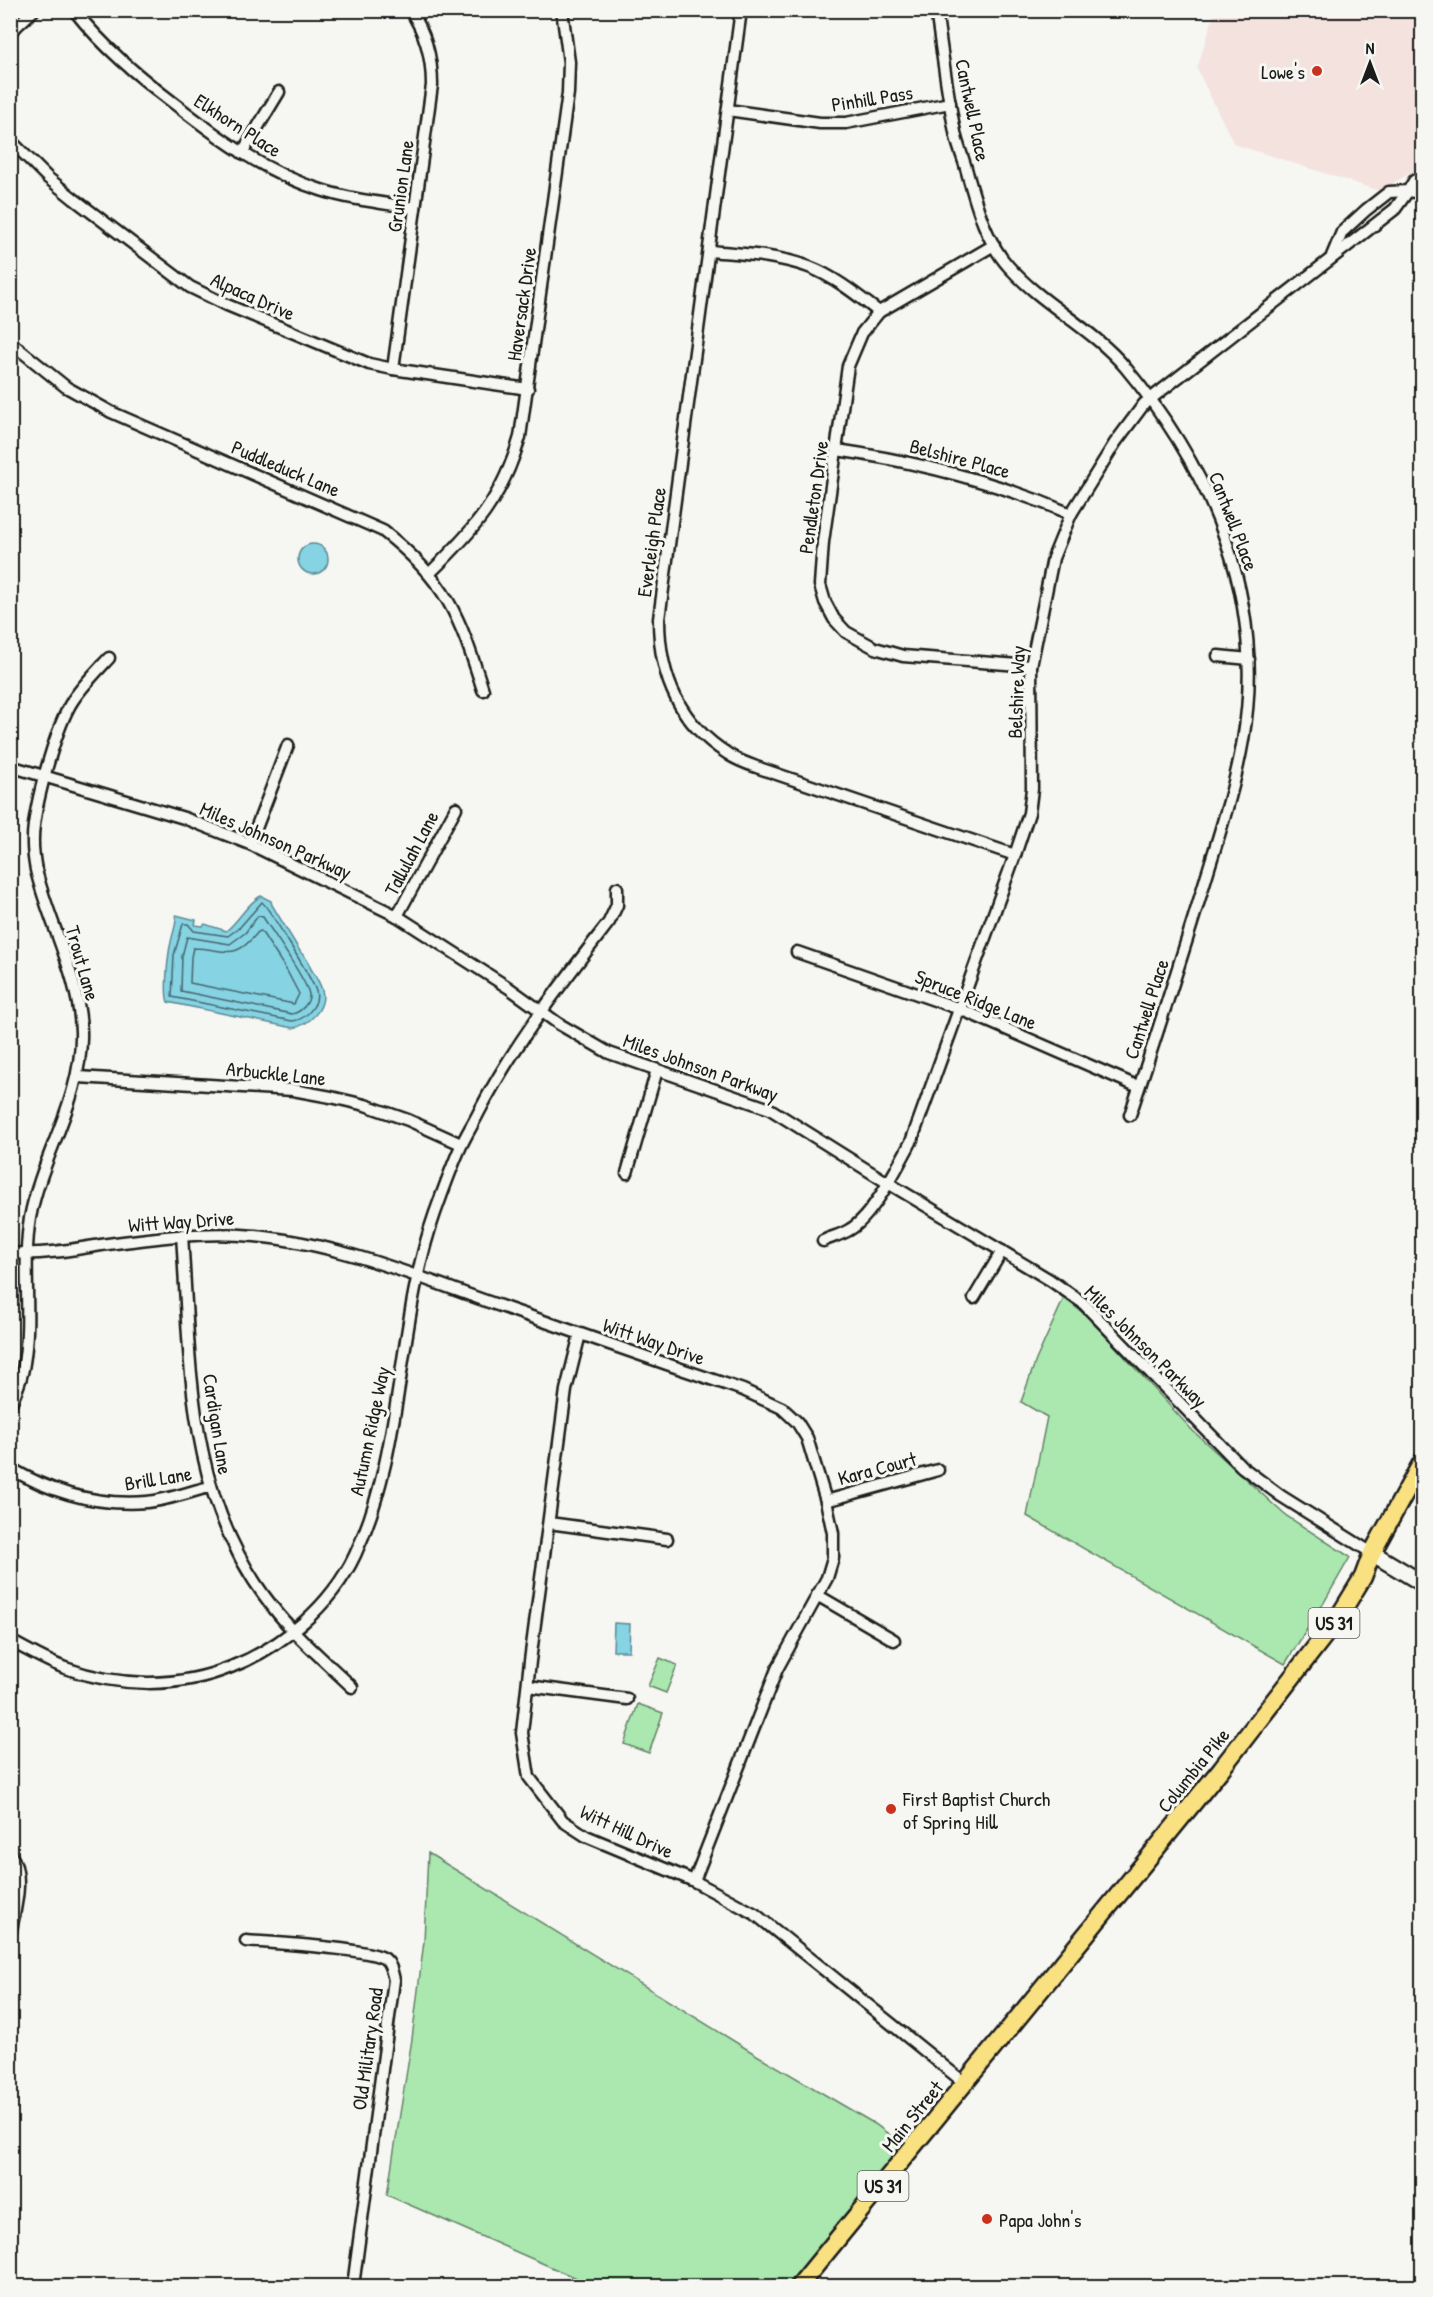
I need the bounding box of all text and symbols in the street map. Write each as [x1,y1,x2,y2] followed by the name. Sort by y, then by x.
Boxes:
[1340,33,1400,93] north arrow
[1366,37,1375,59] text: N
[949,56,997,164] street label: Cantwell Place
[1261,58,1305,85] place label: Lowe's
[1310,64,1324,78] marker: Lowe's
[829,78,915,118] street label: Pinhill Pass
[189,87,287,163] street label: Elkhorn Place
[380,138,420,234] street label: Grunion Lane
[500,245,542,363] street label: Haversack Drive
[207,266,299,327] street label: Alpaca Drive
[907,432,1013,484] street label: Belshire Place
[228,433,344,503] street label: Puddleduck Lane
[792,439,834,555] street label: Pendleton Drive
[1203,468,1265,574] street label: Cantwell Place
[630,485,672,599] street label: Everleigh Place
[1001,645,1031,739] street label: Belshire Way
[196,794,356,886] street label: Miles Johnson Parkway
[377,806,445,900] street label: Tallulah Lane
[59,922,107,1004] street label: Trout Lane
[1117,956,1175,1062] street label: Cantwell Place
[911,962,1041,1036] street label: Spruce Ridge Lane
[620,1026,782,1108] street label: Miles Johnson Parkway
[225,1054,327,1092] street label: Arbuckle Lane
[127,1204,235,1238] street label: Witt Way Drive
[1079,1279,1213,1413] street label: Miles Johnson Parkway
[599,1311,709,1371] street label: Witt Way Drive
[342,1364,396,1498] street label: Autumn Ridge Way
[197,1372,239,1476] street label: Cardigan Lane
[835,1444,920,1491] street label: Kara Court
[122,1459,194,1497] street label: Brill Lane
[1308,1608,1360,1638] road number: US 31
[1151,1722,1235,1818] street label: Columbia Pike
[902,1785,1050,1835] place label: First Baptist Church of Spring Hill
[576,1798,678,1864] street label: Witt Hill Drive
[884,1802,898,1816] marker: First Baptist Church of Spring Hill
[345,1986,389,2112] street label: Old Military Road
[875,2074,950,2157] street label: Main Street
[858,2171,908,2201] road number: US 31
[999,2206,1082,2233] place label: Papa John's
[980,2212,994,2226] marker: Papa John's

